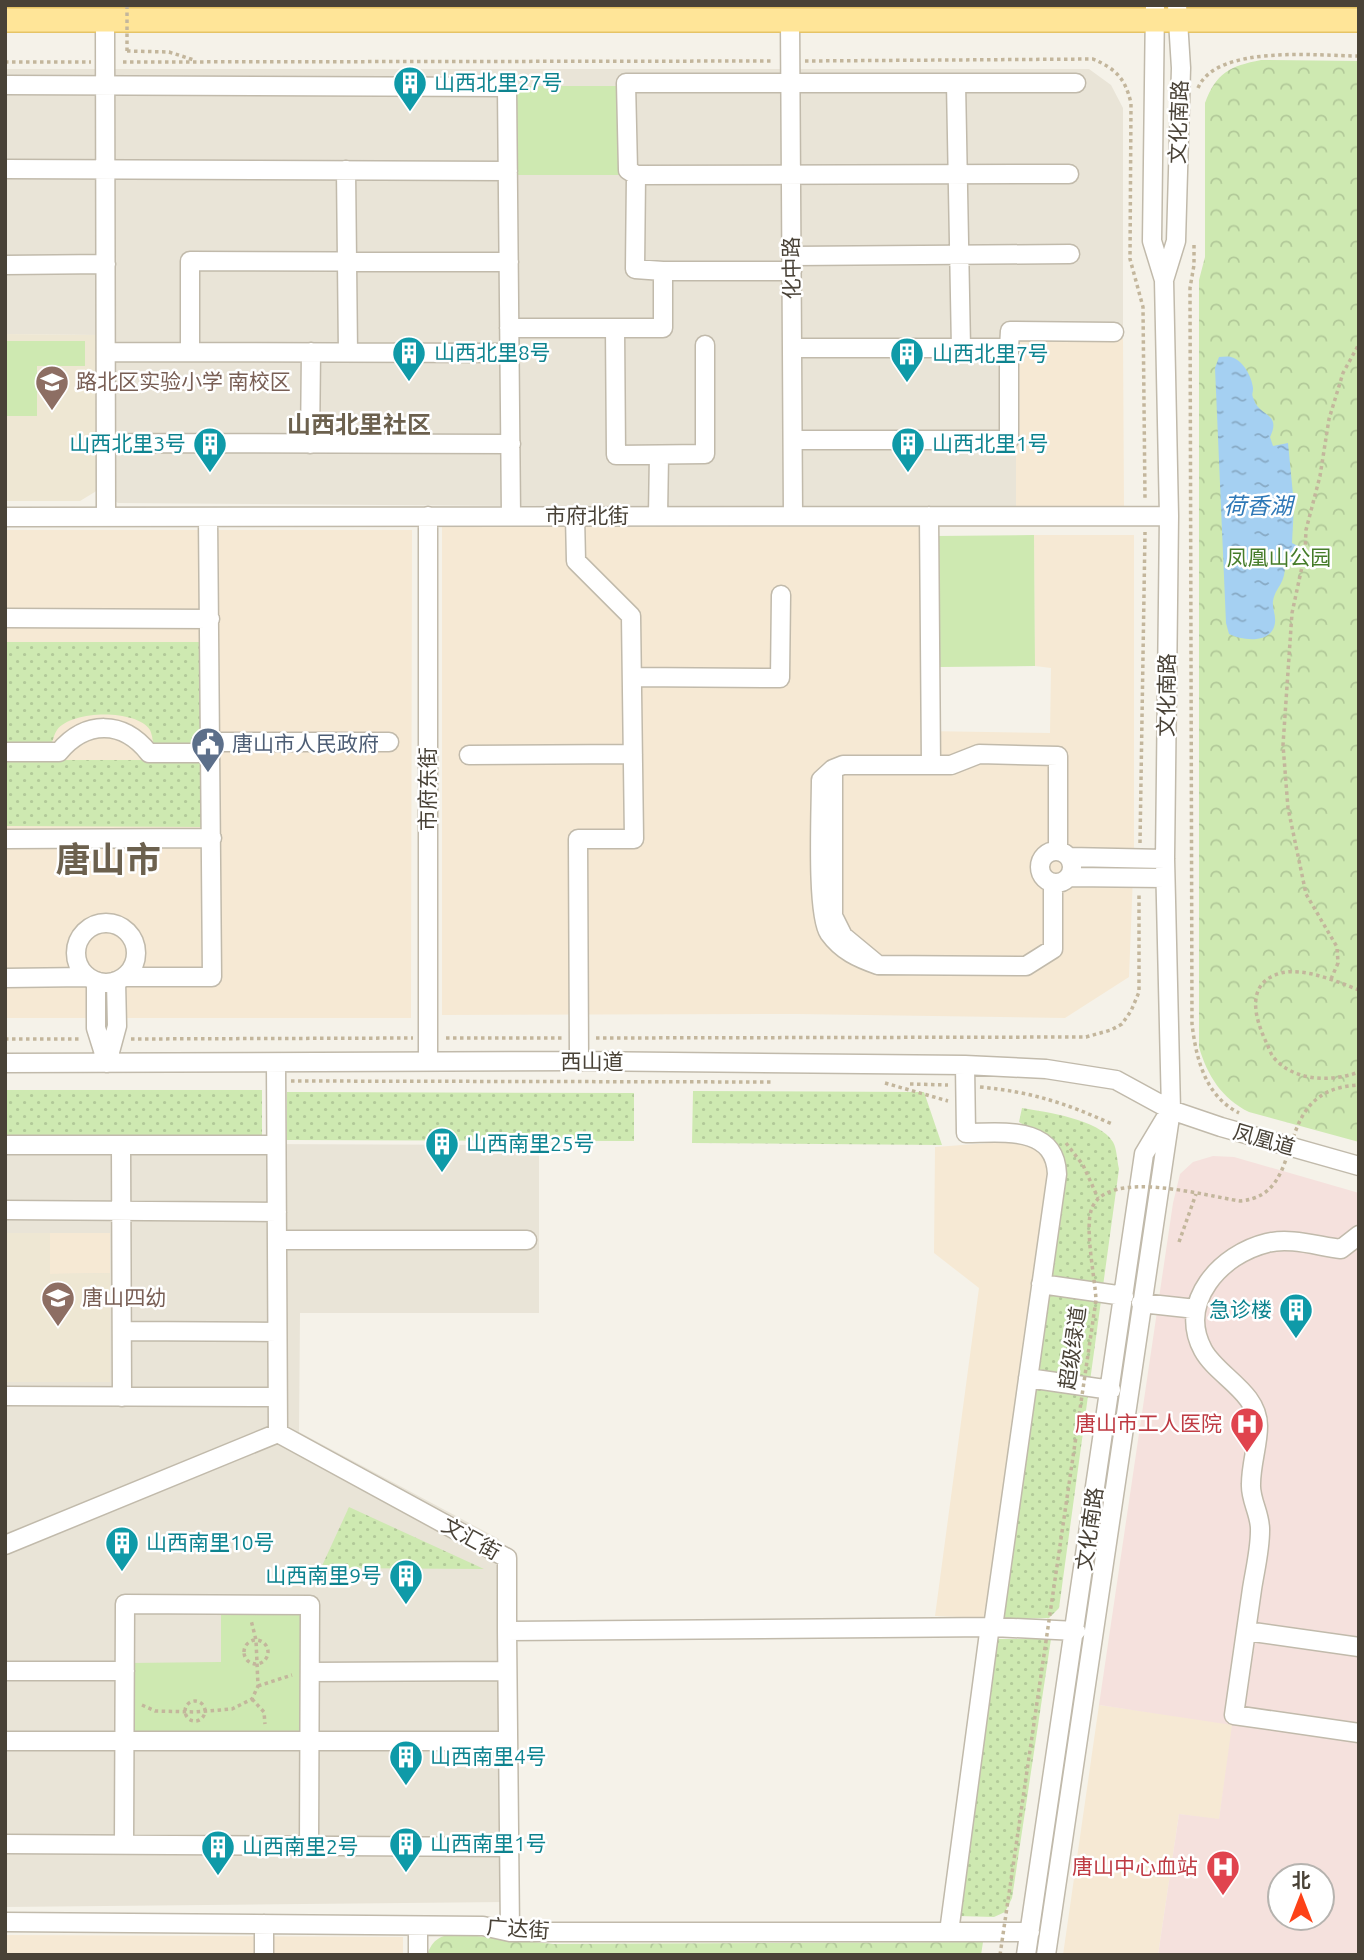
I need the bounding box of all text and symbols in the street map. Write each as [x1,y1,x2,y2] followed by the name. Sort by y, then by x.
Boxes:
[391,64,429,113] building icon: 山西北里27号
[434,70,563,94] place label: 山西北里27号
[1165,80,1191,164] street label: 文化南路
[778,236,804,300] street label: 化中路
[390,334,428,383] building icon: 山西北里8号
[888,335,926,384] building icon: 山西北里7号
[434,340,551,364] place label: 山西北里8号
[932,341,1049,365] place label: 山西北里7号
[33,363,71,412] school or university icon: 路北区实验小学 南校区
[76,369,291,393] place label: 路北区实验小学 南校区
[287,411,431,438] district label: 山西北里社区
[191,425,229,474] building icon: 山西北里3号
[889,425,927,474] building icon: 山西北里1号
[69,431,186,455] place label: 山西北里3号
[932,431,1049,455] place label: 山西北里1号
[1224,493,1296,518] water label: 荷香湖
[545,503,629,527] street label: 市府北街
[1227,545,1332,569] park label: 凤凰山公园
[1153,653,1179,737] street label: 文化南路
[189,725,227,774] public building icon: 唐山市人民政府
[232,731,379,755] place label: 唐山市人民政府
[415,747,439,831] street label: 市府东街
[55,839,161,879] district label: 唐山市
[561,1049,624,1073] street label: 西山道
[1231,1119,1298,1159] street label: 凤凰道
[423,1125,461,1174] building icon: 山西南里25号
[466,1131,595,1155] place label: 山西南里25号
[39,1279,77,1328] school or university icon: 唐山四幼
[82,1285,166,1309] place label: 唐山四幼
[1277,1291,1315,1340] building icon: 急诊楼
[1209,1297,1272,1321] place label: 急诊楼
[1054,1305,1090,1391] street label: 超级绿道
[1228,1405,1266,1454] hospital icon: 唐山市工人医院
[1075,1411,1222,1435] place label: 唐山市工人医院
[1071,1486,1107,1572] street label: 文化南路
[438,1512,505,1564] street label: 文汇街
[103,1524,141,1573] building icon: 山西南里10号
[146,1530,275,1554] place label: 山西南里10号
[387,1557,425,1606] building icon: 山西南里9号
[265,1563,382,1587] place label: 山西南里9号
[387,1738,425,1787] building icon: 山西南里4号
[430,1744,547,1768] place label: 山西南里4号
[387,1825,425,1874] building icon: 山西南里1号
[199,1828,237,1877] building icon: 山西南里2号
[430,1831,547,1855] place label: 山西南里1号
[242,1834,359,1858] place label: 山西南里2号
[1204,1848,1242,1897] hospital icon: 唐山中心血站
[1072,1854,1198,1878] place label: 唐山中心血站
[1266,1862,1336,1932] north arrow
[1291,1869,1311,1891] text: 北
[486,1914,550,1942] street label: 广达街

